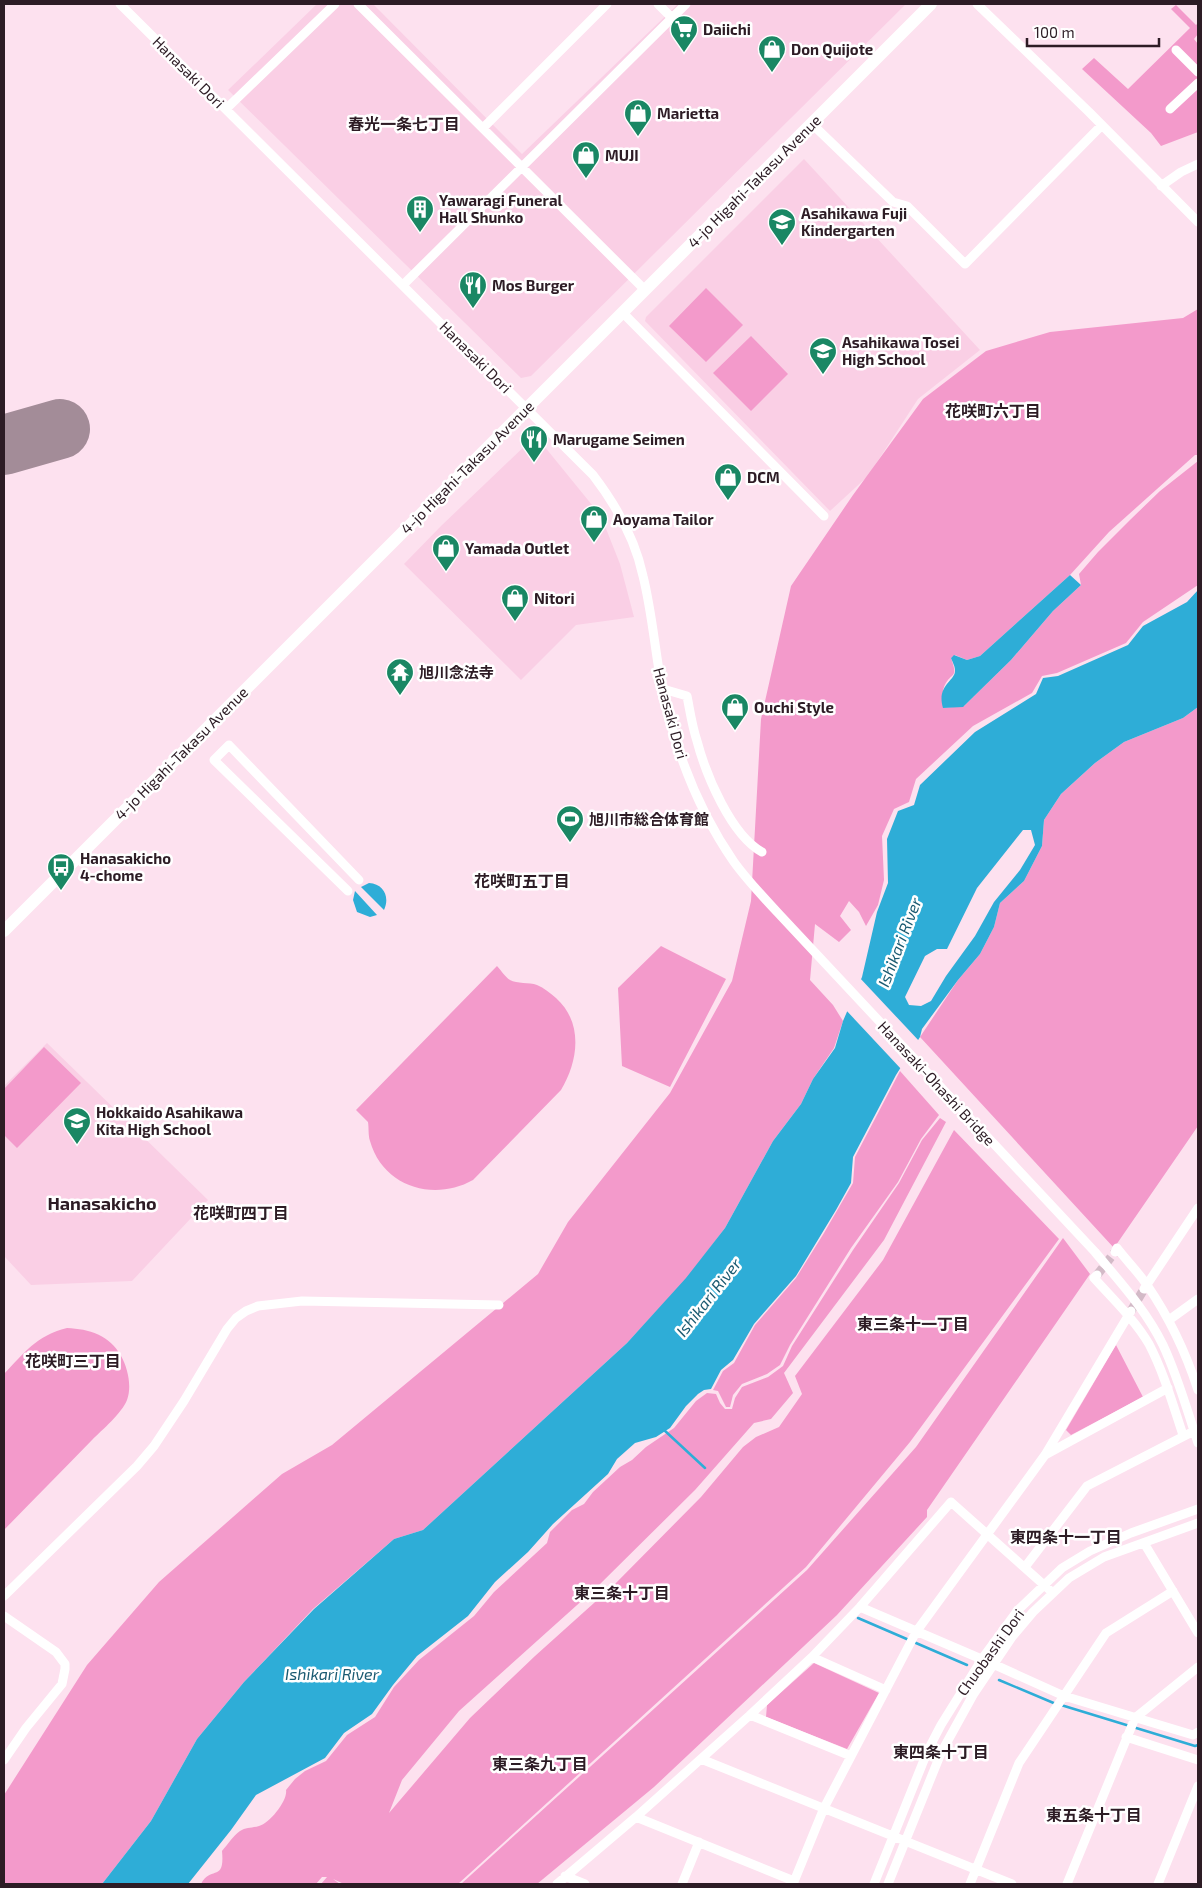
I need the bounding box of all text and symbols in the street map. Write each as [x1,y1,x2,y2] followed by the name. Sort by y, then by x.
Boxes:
[669,14,699,53] supermarket icon: Daiichi
[1027,15,1160,47] scale bar
[703,20,751,38] place label: Daiichi
[1034,23,1075,41] text: 100 m
[149,32,229,112] street label: Hanasaki Dori
[757,34,787,73] shop icon: Don Quijote
[791,40,873,59] place label: Don Quijote
[623,98,653,137] shop icon: Marietta
[657,104,719,122] place label: Marietta
[684,111,825,252] street label: 4-jo Higahi-Takasu Avenue
[348,114,460,133] district label: 春光一条七丁目
[571,140,601,179] shop icon: MUJI
[605,146,639,164] place label: MUJI
[439,191,562,226] place label: Yawaragi Funeral Hall Shunko
[405,194,435,233] building icon: Yawaragi Funeral Hall Shunko
[801,204,907,239] place label: Asahikawa Fuji Kindergarten
[767,207,797,246] school or university icon: Asahikawa Fuji Kindergarten
[458,270,488,309] restaurant icon: Mos Burger
[492,276,575,294] place label: Mos Burger
[436,317,516,397] street label: Hanasaki Dori
[842,333,959,368] place label: Asahikawa Tosei High School
[808,336,838,375] school or university icon: Asahikawa Tosei High School
[397,397,538,538] street label: 4-jo Higahi-Takasu Avenue
[945,401,1041,420] district label: 花咲町六丁目
[519,424,549,463] restaurant icon: Marugame Seimen
[553,430,685,448] place label: Marugame Seimen
[713,462,743,501] shop icon: DCM
[747,468,780,486] place label: DCM
[579,504,609,543] shop icon: Aoyama Tailor
[613,510,714,529] place label: Aoyama Tailor
[431,533,461,572] shop icon: Yamada Outlet
[465,539,569,557] place label: Yamada Outlet
[500,583,530,622] shop icon: Nitori
[534,589,575,607] place label: Nitori
[385,657,415,696] temple icon: 旭川念法寺
[419,663,494,681] place label: 旭川念法寺
[650,665,692,761] street label: Hanasaki Dori
[111,683,252,824] street label: 4-jo Higahi-Takasu Avenue
[720,692,750,731] shop icon: Ouchi Style
[754,698,834,717] place label: Ouchi Style
[555,804,585,843] sports icon: 旭川市総合体育館
[589,810,709,828] place label: 旭川市総合体育館
[80,849,171,884] place label: Hanasakicho 4-chome
[46,852,76,891] bus stop icon: Hanasakicho 4-chome
[474,871,570,890] district label: 花咲町五丁目
[873,894,925,989] water label: Ishikari River
[875,1017,999,1149] street label: Hanasaki-Ohashi Bridge
[96,1103,243,1138] place label: Hokkaido Asahikawa Kita High School
[62,1106,92,1145] school or university icon: Hokkaido Asahikawa Kita High School
[47,1192,157,1214] district label: Hanasakicho
[193,1203,289,1222] district label: 花咲町四丁目
[672,1254,745,1340] water label: Ishikari River
[857,1314,969,1333] district label: 東三条十一丁目
[25,1351,121,1370] district label: 花咲町三丁目
[1010,1527,1122,1546] district label: 東四条十一丁目
[574,1583,670,1602] district label: 東三条十丁目
[953,1605,1027,1699] street label: Chuobashi Dori
[285,1664,380,1683] water label: Ishikari River
[893,1742,989,1761] district label: 東四条十丁目
[492,1754,588,1773] district label: 東三条九丁目
[1046,1805,1142,1824] district label: 東五条十丁目

